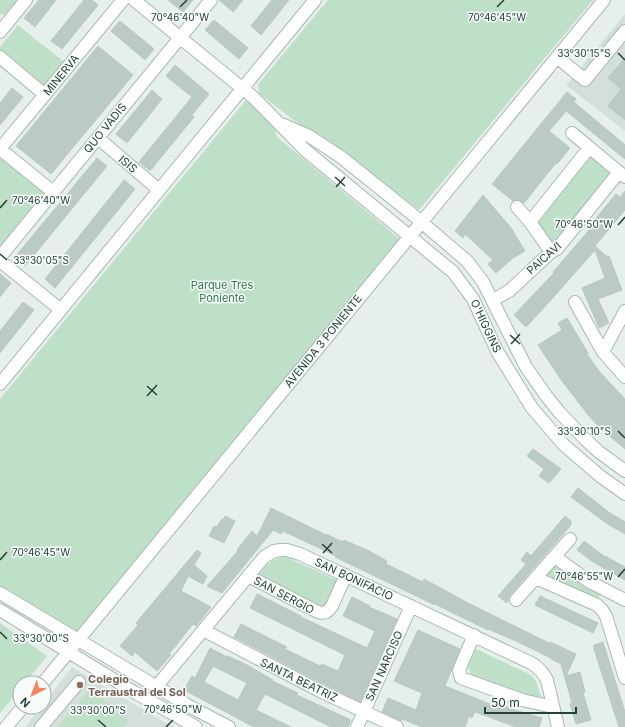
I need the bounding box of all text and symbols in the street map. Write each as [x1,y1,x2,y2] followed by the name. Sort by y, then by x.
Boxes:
[151,11,209,23] text: 70°46'40"W
[468,11,526,23] text: 70°46'45"W
[557,47,611,59] text: 33°30'15"S
[40,51,82,98] street label: MINERVA
[81,100,129,156] street label: QUO VADIS
[116,152,140,176] street label: ISIS
[12,194,70,206] text: 70°46'40"W
[555,218,613,230] text: 70°46'50"W
[524,239,564,277] street label: PAICAVI
[13,254,69,266] text: 33°30'05"S
[191,278,253,305] park label: Parque Tres Poniente
[281,292,365,390] street label: AVENIDA 3 PONIENTE
[467,297,505,355] street label: O'HIGGINS
[557,425,611,437] text: 33°30'10"S
[12,546,70,558] text: 70°46'45"W
[313,555,395,603] street label: SAN BONIFACIO
[555,570,613,582] text: 70°46'55"W
[251,573,317,617] street label: SAN SERGIO
[362,629,406,703] street label: SAN NARCISO
[13,632,69,644] text: 33°30'00"S
[258,655,340,705] street label: SANTA BEATRIZ
[88,672,186,699] place label: Colegio Terraustral del Sol
[12,675,52,715] north arrow
[75,680,85,690] marker: Colegio Terraustral del Sol
[485,689,576,715] scale bar
[18,694,33,710] text: N
[491,695,520,710] text: 50 m
[144,703,202,715] text: 70°46'50"W
[70,704,126,716] text: 33°30'00"S

